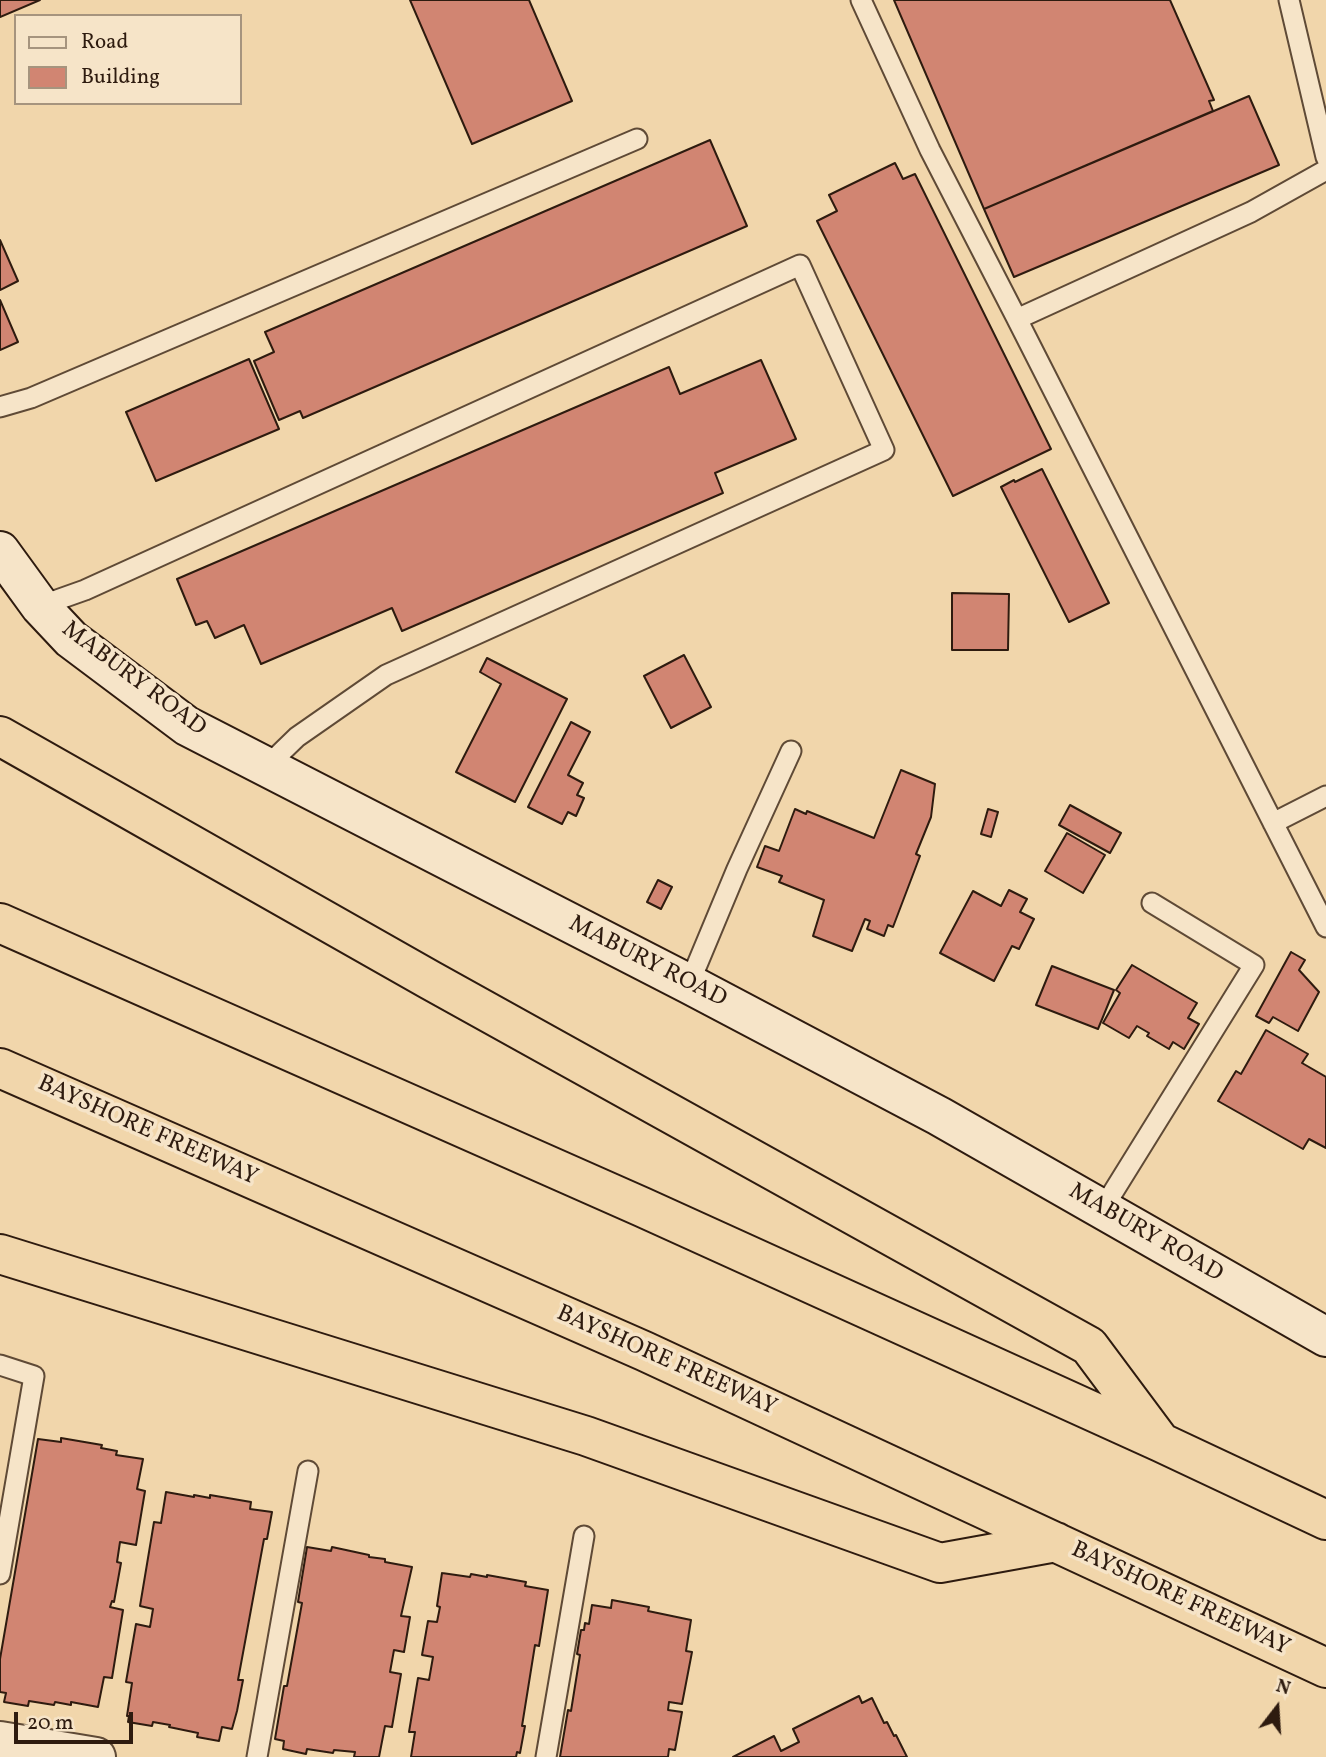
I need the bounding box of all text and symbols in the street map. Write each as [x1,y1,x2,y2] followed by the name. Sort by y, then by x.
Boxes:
[14,14,242,105] legend
[81,28,128,57] text: Road
[81,63,160,92] text: Building
[55,616,211,744] street label: MABURY ROAD
[563,911,731,1015] street label: MABURY ROAD
[32,1070,262,1194] street label: BAYSHORE FREEWAY
[1063,1178,1227,1290] street label: MABURY ROAD
[551,1300,781,1424] street label: BAYSHORE FREEWAY
[1066,1537,1294,1663] street label: BAYSHORE FREEWAY
[1242,1673,1312,1743] north arrow
[1273,1673,1294,1702] text: N
[18,1698,136,1742] scale bar
[27,1709,73,1738] text: 20 m

